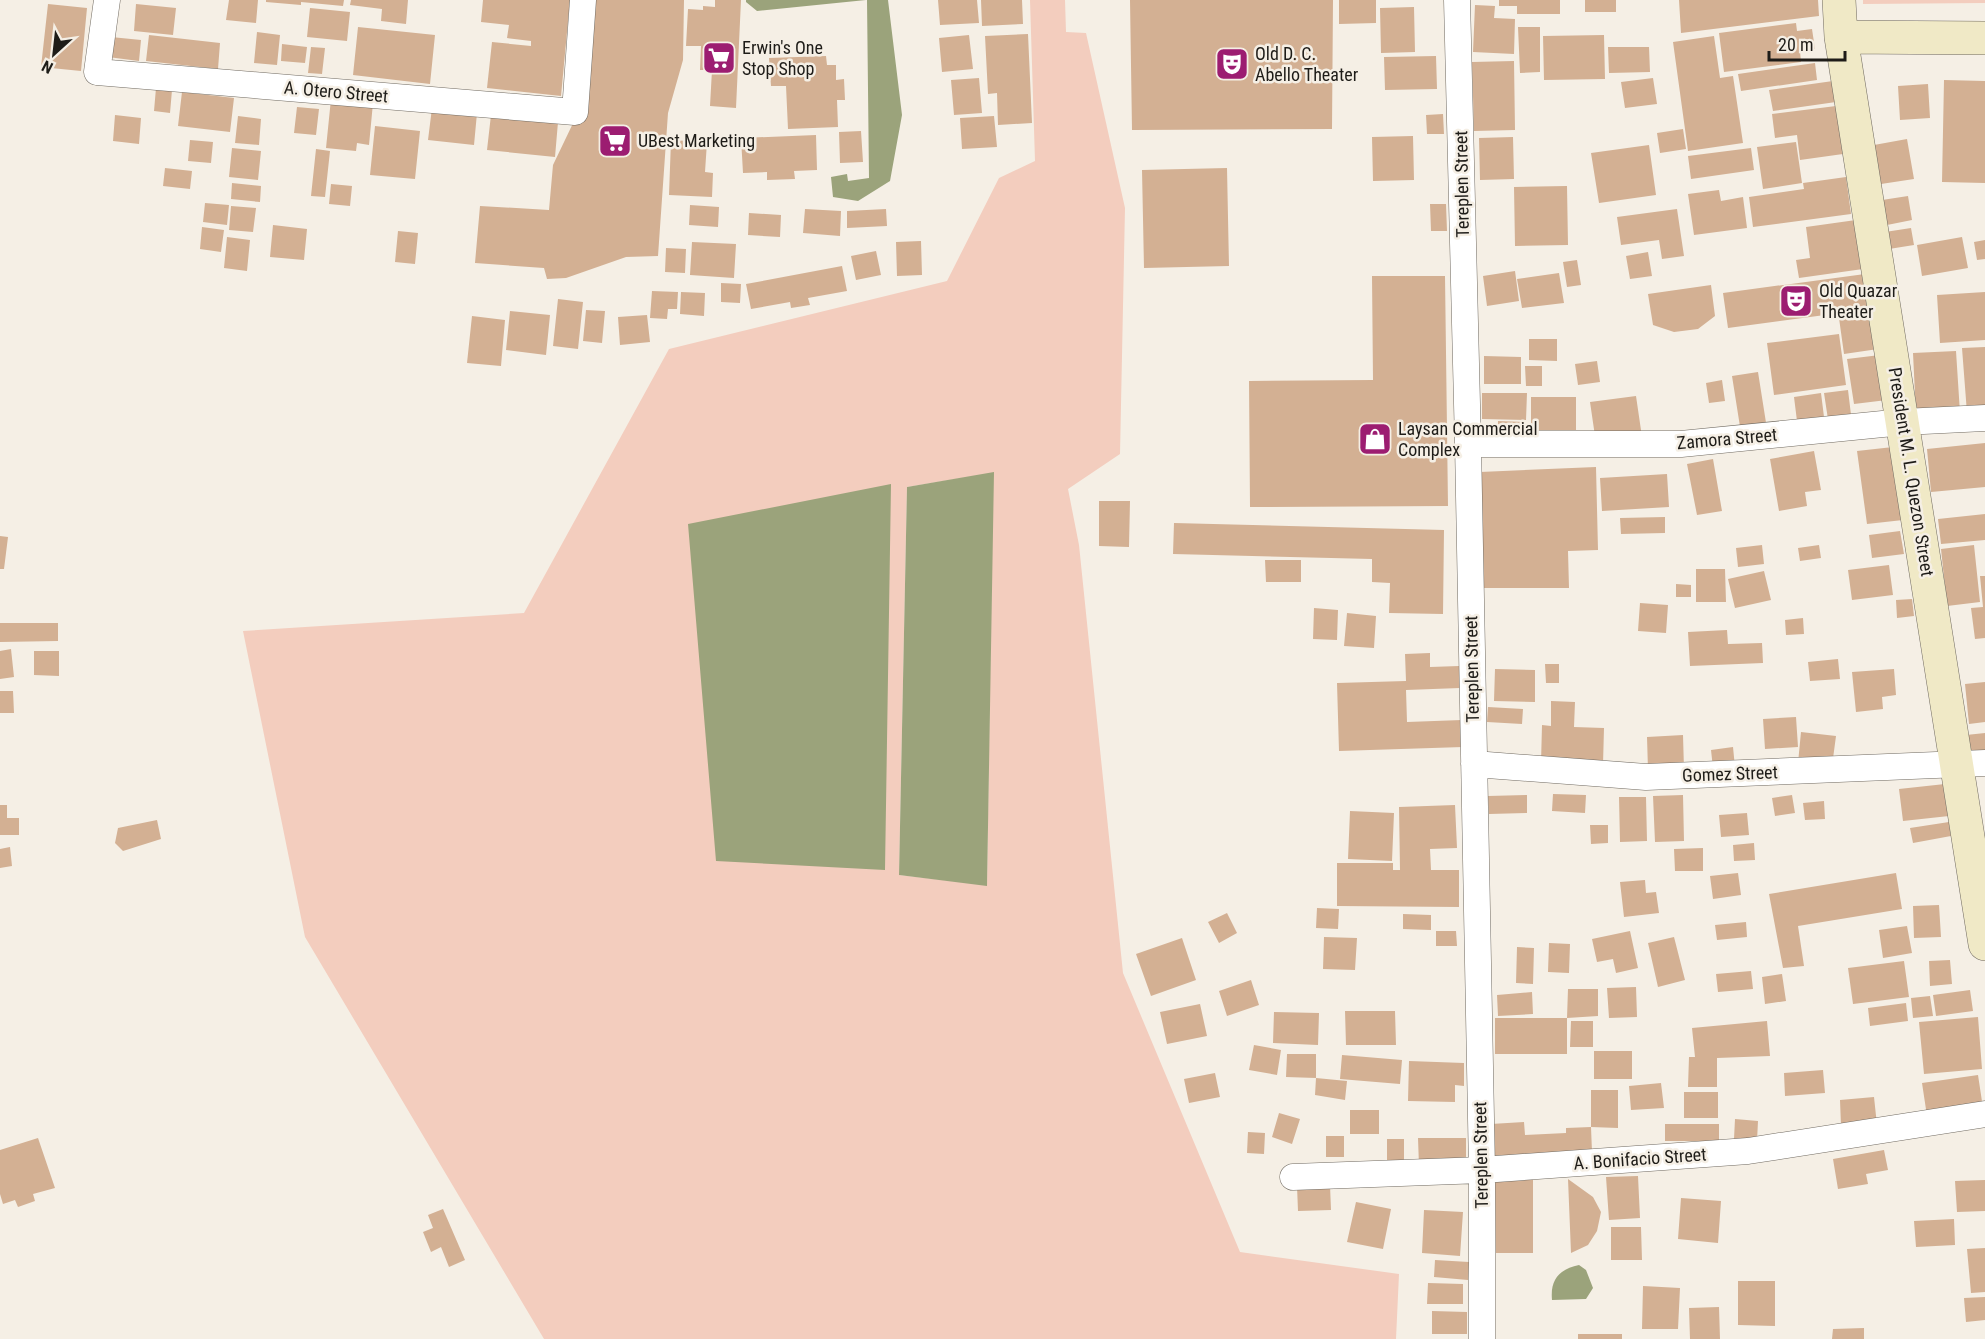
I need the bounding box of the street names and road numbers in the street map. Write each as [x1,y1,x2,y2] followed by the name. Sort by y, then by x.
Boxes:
[283,76,389,107] street label: A. Otero Street
[1450,130,1473,238] street label: Tereplen Street
[1885,366,1938,578] street label: President M. L. Quezon Street
[1676,424,1778,453] street label: Zamora Street
[1460,615,1483,723] street label: Tereplen Street
[1682,761,1778,786] street label: Gomez Street
[1469,1101,1492,1209] street label: Tereplen Street
[1573,1143,1707,1174] street label: A. Bonifacio Street

